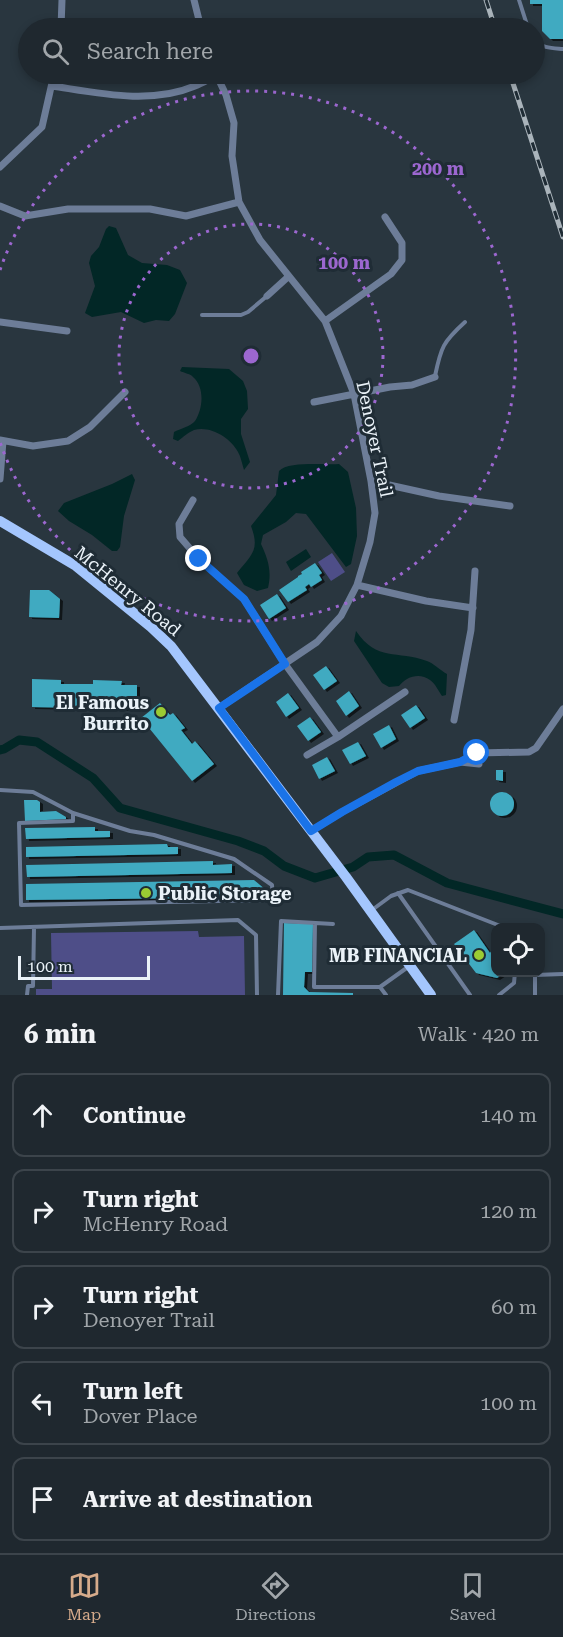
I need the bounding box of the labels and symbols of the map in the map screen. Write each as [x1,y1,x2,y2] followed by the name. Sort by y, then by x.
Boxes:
[412,158,465,179] text: 200 m
[318,252,371,273] text: 100 m
[241,346,261,366] centre of rings
[352,379,398,500] street label: Denoyer Trail
[71,542,186,641] street label: McHenry Road
[185,545,211,571] route end
[56,692,149,734] place label: El Famous Burrito
[154,705,168,719] marker: El Famous Burrito
[463,739,489,765] route start
[158,883,292,904] place label: Public Storage
[139,886,153,900] marker: Public Storage
[329,945,467,966] place label: MB FINANCIAL
[472,948,486,962] marker: MB FINANCIAL
[18,953,150,980] scale bar

